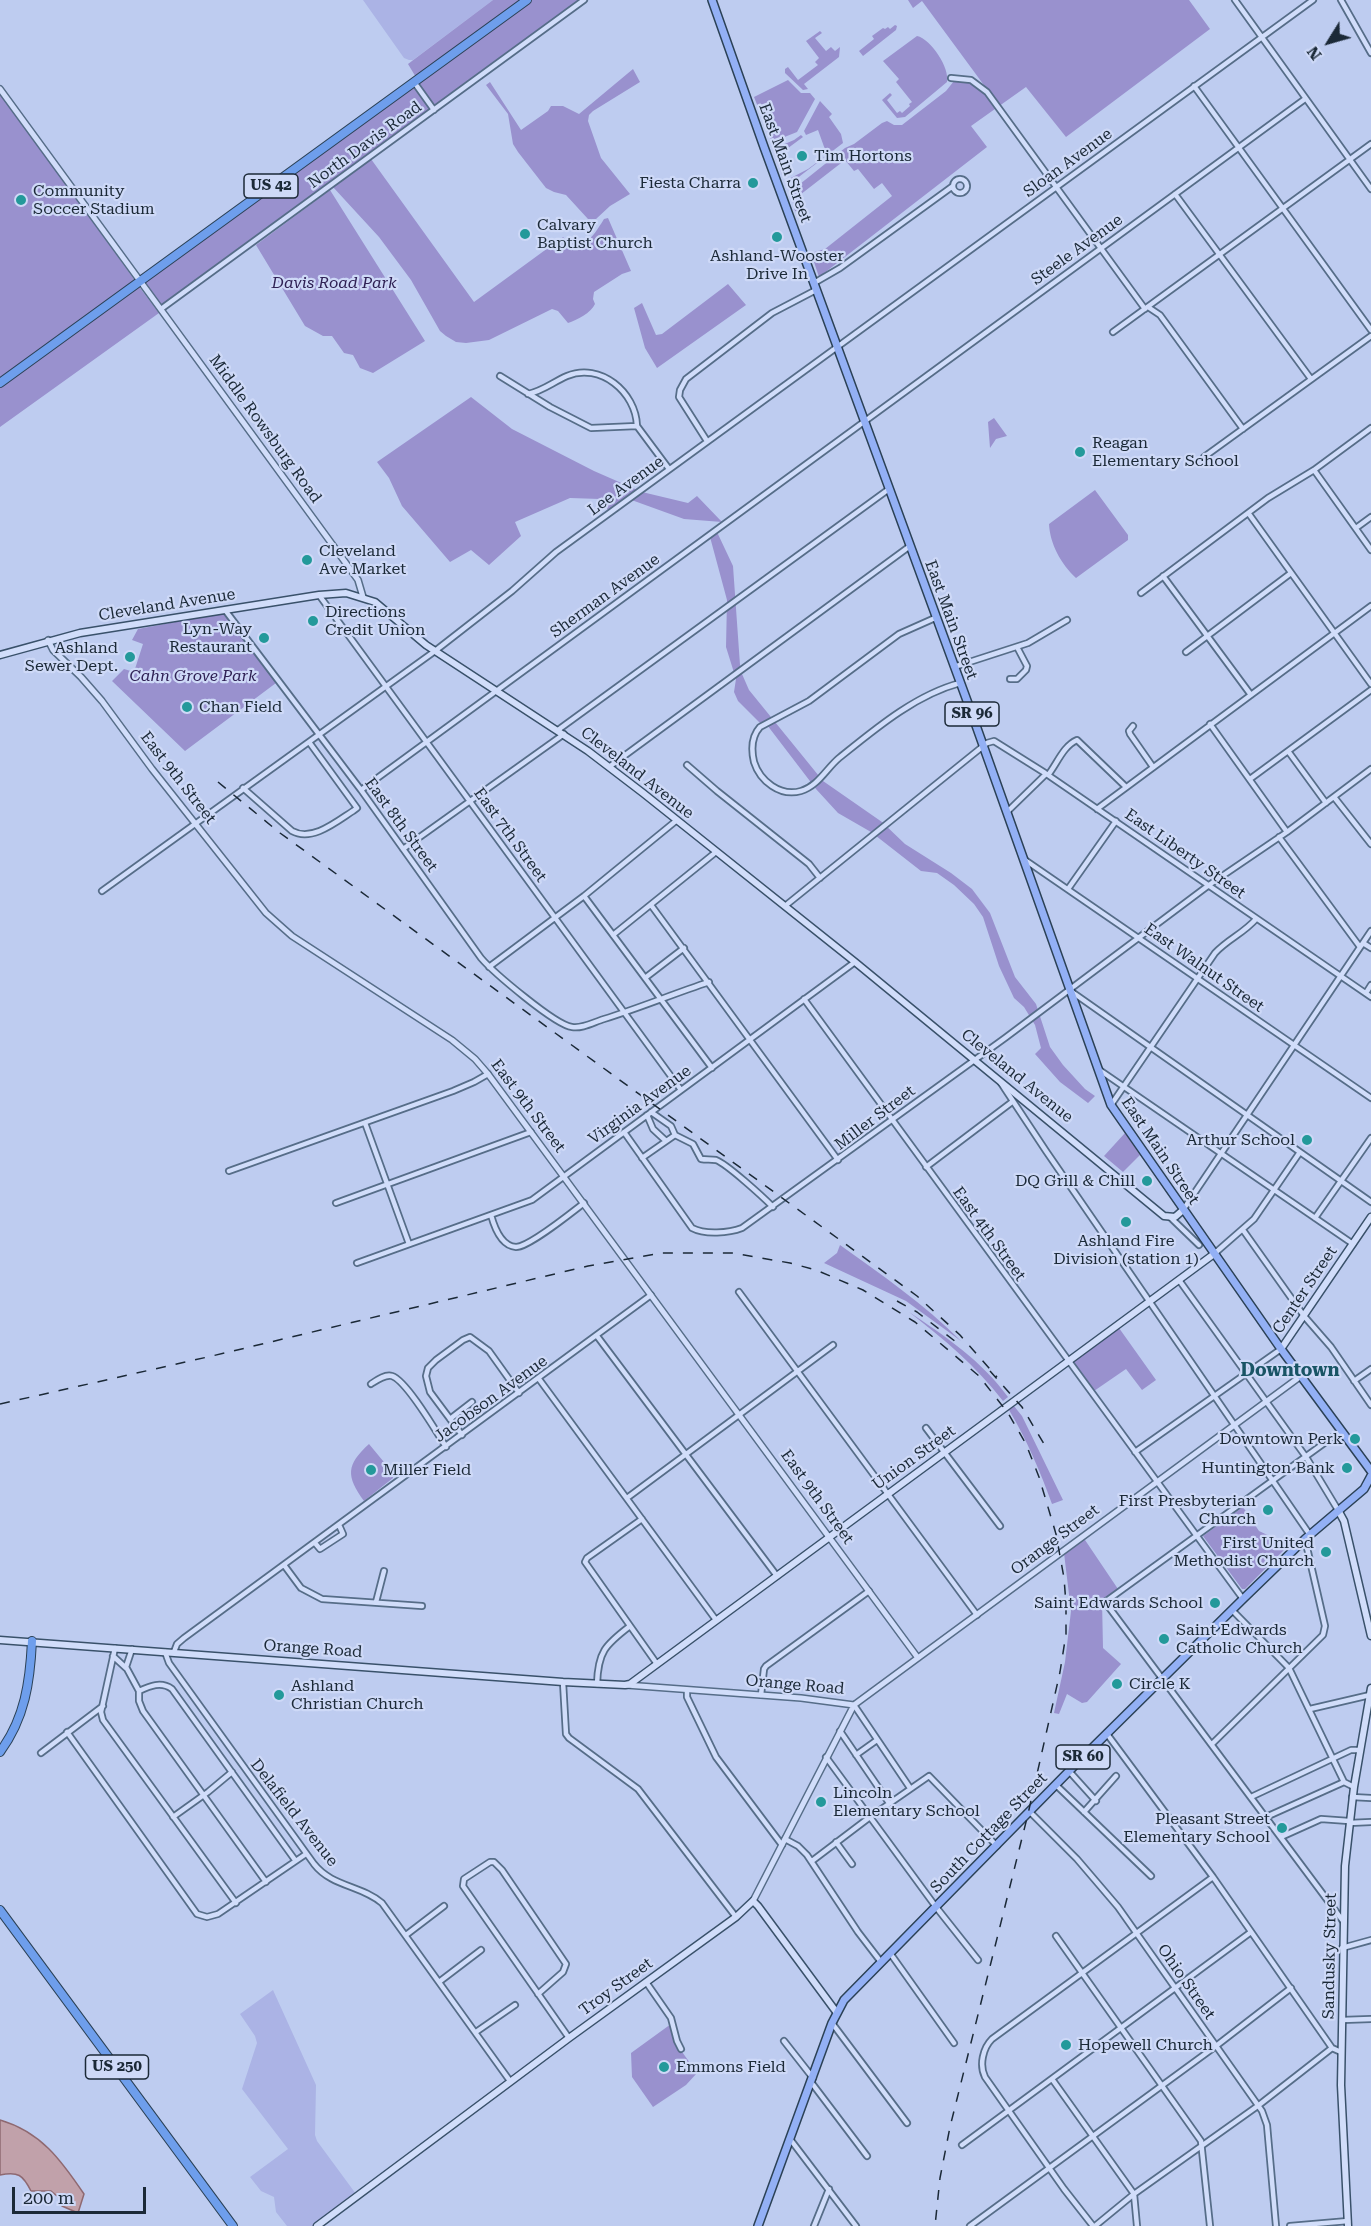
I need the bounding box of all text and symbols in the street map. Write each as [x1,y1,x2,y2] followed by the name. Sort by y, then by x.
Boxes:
[1299,12,1359,72] north arrow
[1303,42,1326,64] text: N
[304,97,426,193] street label: North Davis Road
[754,101,816,225] street label: East Main Street
[1020,124,1116,202] street label: Sloan Avenue
[814,146,912,166] place label: Tim Hortons
[795,149,809,163] marker: Tim Hortons
[639,173,741,193] place label: Fiesta Charra
[244,174,298,198] road number: US 42
[746,176,760,190] marker: Fiesta Charra
[33,181,155,219] place label: Community Soccer Stadium
[14,193,28,207] marker: Community Soccer Stadium
[1028,210,1126,290] street label: Steele Avenue
[537,215,653,253] place label: Calvary Baptist Church
[518,227,532,241] marker: Calvary Baptist Church
[770,230,784,244] marker: Ashland-Wooster Drive In
[710,246,844,284] place label: Ashland-Wooster Drive In
[271,273,397,293] park label: Davis Road Park
[205,351,325,507] street label: Middle Rowsburg Road
[1092,433,1239,471] place label: Reagan Elementary School
[1073,445,1087,459] marker: Reagan Elementary School
[584,452,668,520] street label: Lee Avenue
[319,541,406,579] place label: Cleveland Ave Market
[547,550,663,642] street label: Sherman Avenue
[300,553,314,567] marker: Cleveland Ave Market
[920,558,982,682] street label: East Main Street
[97,585,237,625] street label: Cleveland Avenue
[325,602,425,640] place label: Directions Credit Union
[306,614,320,628] marker: Directions Credit Union
[169,619,252,657] place label: Lyn-Way Restaurant
[257,631,271,645] marker: Lyn-Way Restaurant
[25,638,118,676] place label: Ashland Sewer Dept.
[123,650,137,664] marker: Ashland Sewer Dept.
[129,666,257,686] park label: Cahn Grove Park
[199,697,282,717] place label: Chan Field
[180,700,194,714] marker: Chan Field
[945,702,999,726] road number: SR 96
[577,723,697,823] street label: Cleveland Avenue
[136,728,220,828] street label: East 9th Street
[360,774,442,876] street label: East 8th Street
[469,784,551,886] street label: East 7th Street
[1121,805,1249,903] street label: East Liberty Street
[1140,919,1268,1017] street label: East Walnut Street
[957,1025,1077,1127] street label: Cleveland Avenue
[487,1056,569,1156] street label: East 9th Street
[585,1061,695,1149] street label: Virginia Avenue
[831,1082,919,1154] street label: Miller Street
[1117,1094,1203,1208] street label: East Main Street
[1186,1130,1295,1150] place label: Arthur School
[1300,1133,1314,1147] marker: Arthur School
[1015,1171,1135,1191] place label: DQ Grill & Chill
[1140,1174,1154,1188] marker: DQ Grill & Chill
[948,1183,1030,1285] street label: East 4th Street
[1119,1215,1133,1229] marker: Ashland Fire Division (station 1)
[1053,1231,1199,1269] place label: Ashland Fire Division (station 1)
[1269,1242,1341,1338] street label: Center Street
[431,1351,551,1447] street label: Jacobson Avenue
[1240,1360,1340,1382] district label: Downtown
[869,1421,959,1495] street label: Union Street
[1219,1429,1343,1449] place label: Downtown Perk
[1348,1432,1362,1446] marker: Downtown Perk
[776,1446,858,1548] street label: East 9th Street
[1201,1458,1335,1478] place label: Huntington Bank
[383,1460,471,1480] place label: Miller Field
[1340,1461,1354,1475] marker: Huntington Bank
[364,1463,378,1477] marker: Miller Field
[1119,1491,1256,1529] place label: First Presbyterian Church
[1007,1501,1103,1579] street label: Orange Street
[1261,1503,1275,1517] marker: First Presbyterian Church
[1174,1533,1314,1571] place label: First United Methodist Church
[1319,1545,1333,1559] marker: First United Methodist Church
[1034,1593,1203,1613] place label: Saint Edwards School
[1208,1596,1222,1610] marker: Saint Edwards School
[1176,1620,1302,1658] place label: Saint Edwards Catholic Church
[1157,1632,1171,1646] marker: Saint Edwards Catholic Church
[263,1636,363,1662] street label: Orange Road
[745,1671,845,1699] street label: Orange Road
[1129,1674,1191,1694] place label: Circle K
[291,1676,424,1714] place label: Ashland Christian Church
[1110,1677,1124,1691] marker: Circle K
[272,1688,286,1702] marker: Ashland Christian Church
[1056,1745,1110,1769] road number: SR 60
[246,1756,342,1870] street label: Delafield Avenue
[927,1769,1051,1897] street label: South Cottage Street
[833,1783,980,1821] place label: Lincoln Elementary School
[814,1795,828,1809] marker: Lincoln Elementary School
[1123,1809,1270,1847] place label: Pleasant Street Elementary School
[1275,1821,1289,1835] marker: Pleasant Street Elementary School
[1319,1893,1341,2019] street label: Sandusky Street
[1153,1940,1219,2024] street label: Ohio Street
[576,1954,656,2020] street label: Troy Street
[1078,2035,1213,2055] place label: Hopewell Church
[1059,2038,1073,2052] marker: Hopewell Church
[86,2055,148,2079] road number: US 250
[676,2057,786,2077] place label: Emmons Field
[657,2060,671,2074] marker: Emmons Field
[15,2175,148,2213] scale bar
[23,2187,74,2208] text: 200 m

